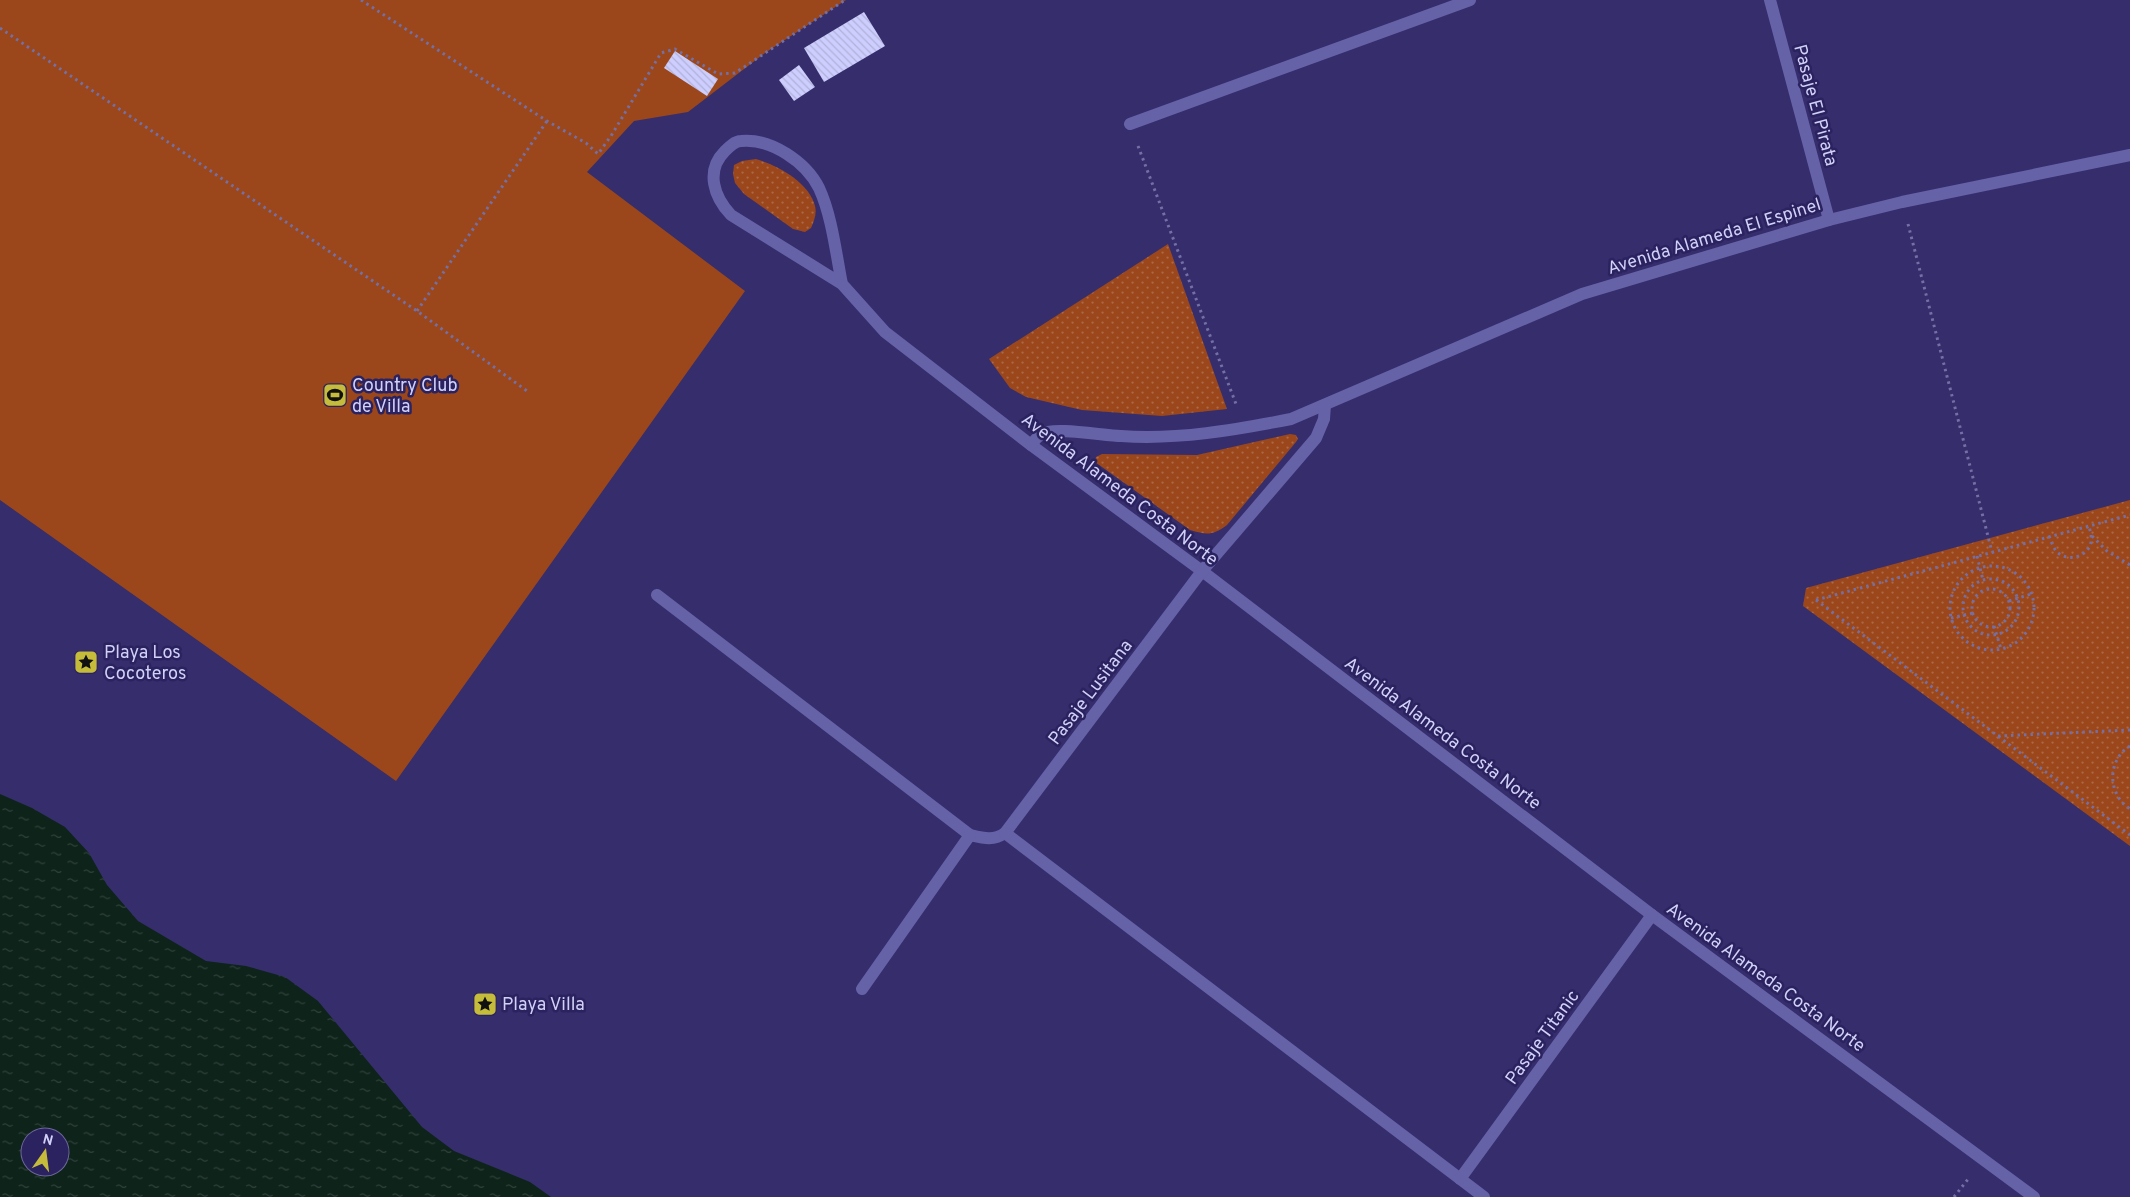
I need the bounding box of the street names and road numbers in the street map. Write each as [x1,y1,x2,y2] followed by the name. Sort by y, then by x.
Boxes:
[1787,42,1842,169] street label: Pasaje El Pirata
[1605,194,1824,281] street label: Avenida Alameda El Espinel
[1016,409,1222,572] street label: Avenida Alameda Costa Norte
[1044,635,1138,750] street label: Pasaje Lusitana
[1339,653,1545,816] street label: Avenida Alameda Costa Norte
[1661,898,1869,1058] street label: Avenida Alameda Costa Norte
[1501,986,1585,1090] street label: Pasaje Titanic

